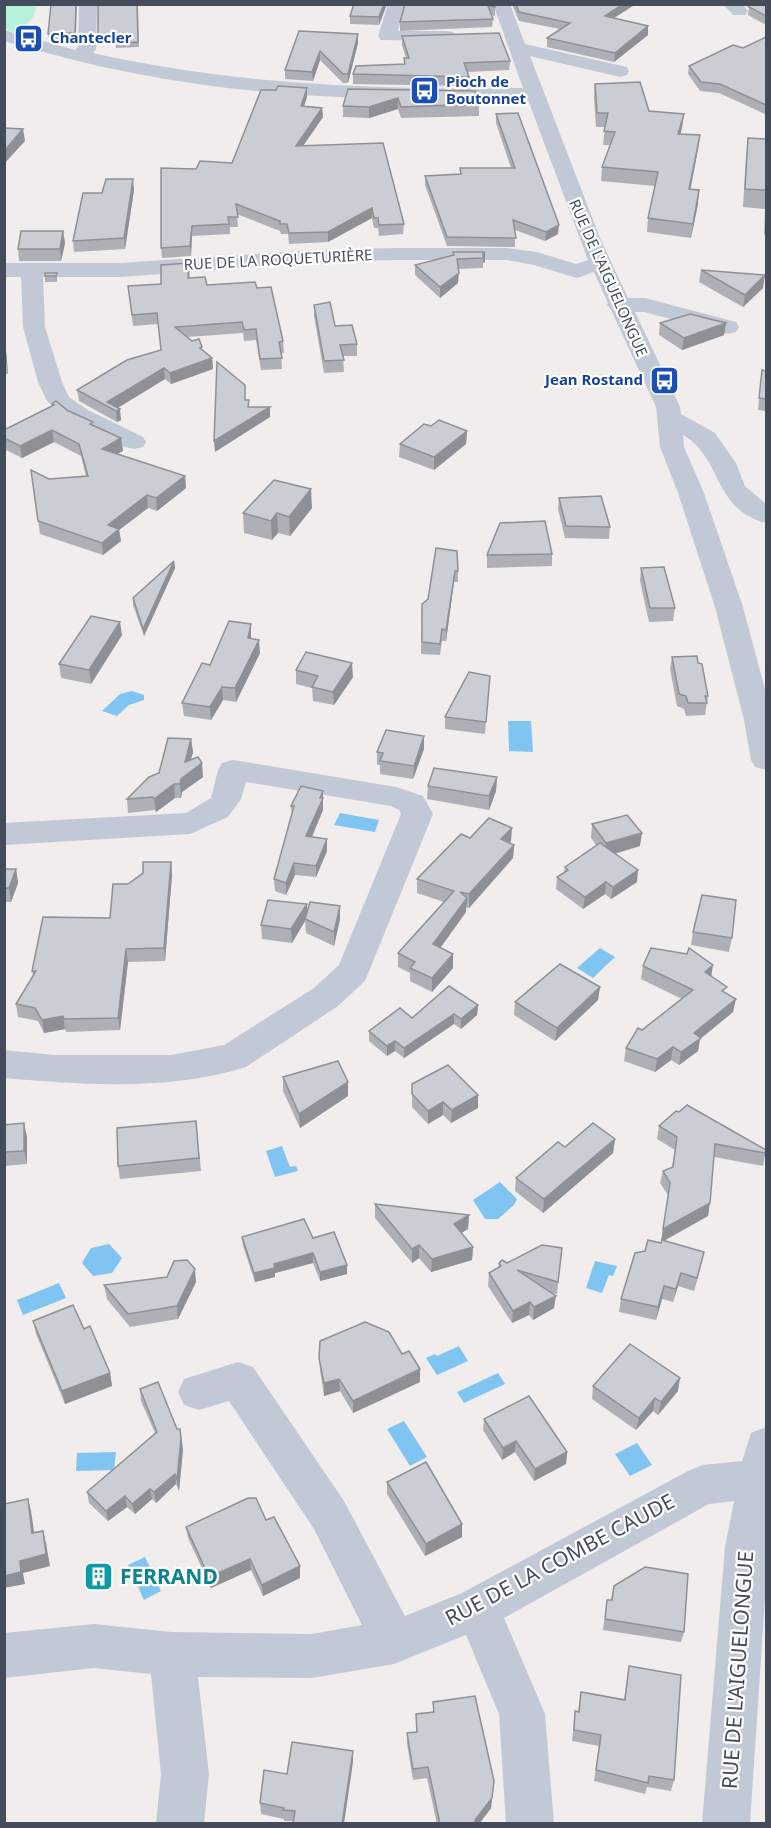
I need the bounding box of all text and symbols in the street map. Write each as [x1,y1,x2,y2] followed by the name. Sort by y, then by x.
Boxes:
[13,22,45,54] bus stop icon: Chantecler
[50,27,132,47] place label: Chantecler
[446,71,526,108] place label: Pioch de Boutonnet
[409,75,441,107] bus stop icon: Pioch de Boutonnet
[565,196,653,360] street label: RUE DE L'AIGUELONGUE
[183,244,373,274] street label: RUE DE LA ROQUETURIÈRE
[648,364,680,396] bus stop icon: Jean Rostand
[543,369,643,389] place label: Jean Rostand
[440,1487,679,1632] street label: RUE DE LA COMBE CAUDE
[715,1550,759,1790] street label: RUE DE L'AIGUELONGUE
[83,1561,115,1593] building icon: FERRAND
[120,1562,218,1590] place label: FERRAND

